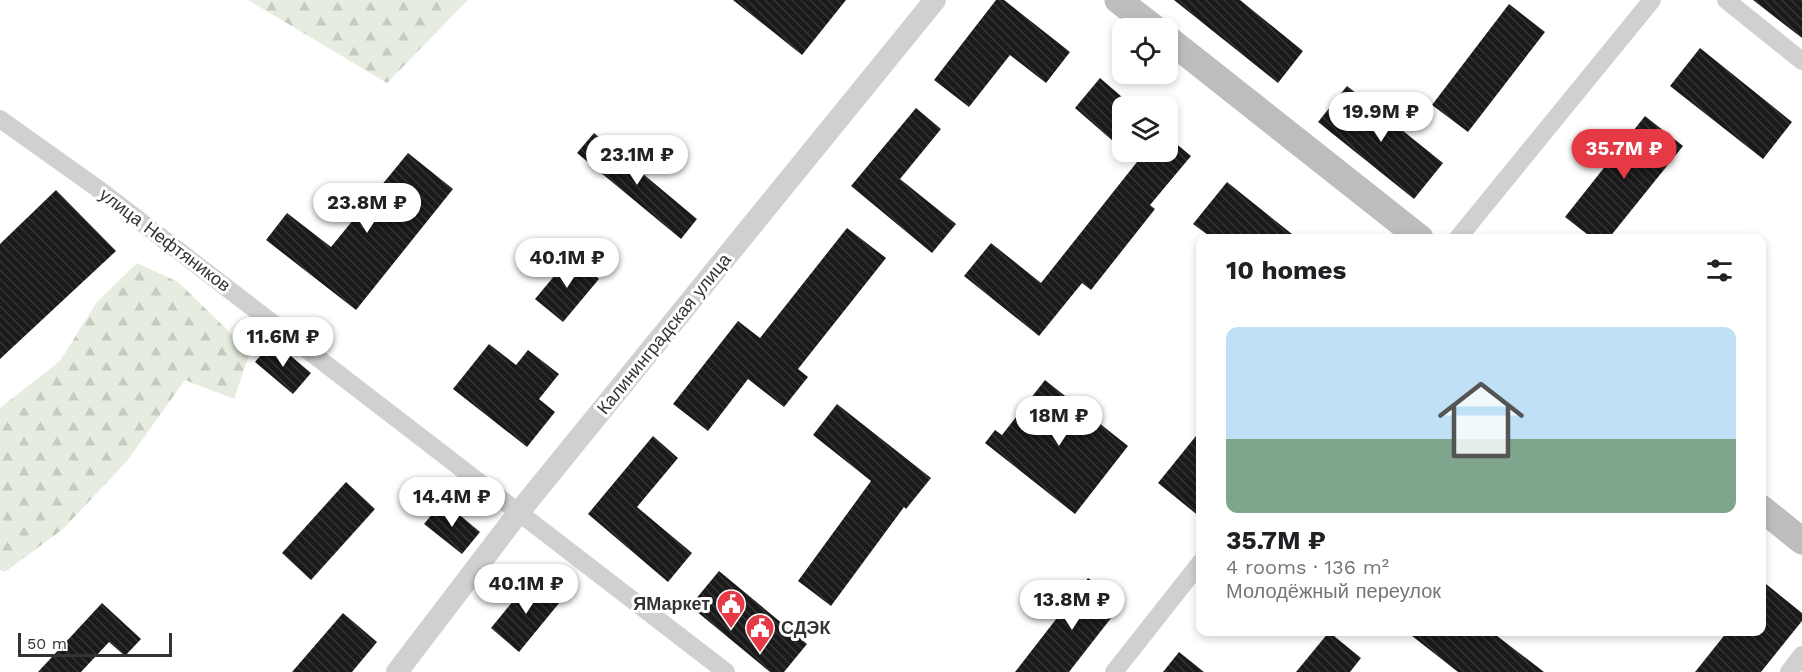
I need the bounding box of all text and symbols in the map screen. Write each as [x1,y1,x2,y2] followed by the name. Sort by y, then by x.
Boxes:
[1112,18,1178,162] map controls
[1112,18,1178,84] button: locate
[1326,92,1436,143] pin: 19.9M ₽
[1112,96,1178,162] button: layers
[1343,99,1419,123] text: 19.9M ₽
[1569,129,1679,180] pin: 35.7M ₽
[582,135,692,186] pin: 23.1M ₽
[1586,136,1662,160] text: 35.7M ₽
[600,142,674,166] text: 23.1M ₽
[96,183,235,296] street label: улица Нефтяников
[312,183,422,234] pin: 23.8M ₽
[327,190,407,214] text: 23.8M ₽
[512,238,622,289] pin: 40.1M ₽
[529,245,605,269] text: 40.1M ₽
[592,248,736,418] street label: Калининградская улица
[1703,254,1736,287] icon: filters
[1226,255,1346,285] text: 10 homes
[228,317,338,368] pin: 11.6M ₽
[247,324,319,348] text: 11.6M ₽
[1427,366,1535,474] icon: home
[1017,396,1101,447] pin: 18M ₽
[1030,403,1088,427] text: 18M ₽
[397,477,507,528] pin: 14.4M ₽
[413,484,491,508] text: 14.4M ₽
[1226,525,1326,555] text: 35.7M ₽
[1226,555,1389,579] text: 4 rooms · 136 m²
[471,564,581,615] pin: 40.1M ₽
[488,571,564,595] text: 40.1M ₽
[1226,579,1441,603] text: Молодёжный переулок
[1017,580,1127,631] pin: 13.8M ₽
[1034,587,1110,611] text: 13.8M ₽
[715,588,747,630] public building icon: ЯМаркет
[633,593,710,614] place label: ЯМаркет
[744,612,776,654] public building icon: СДЭК
[781,617,831,638] place label: СДЭК
[18,630,172,658] scale bar
[27,634,67,653] text: 50 m

